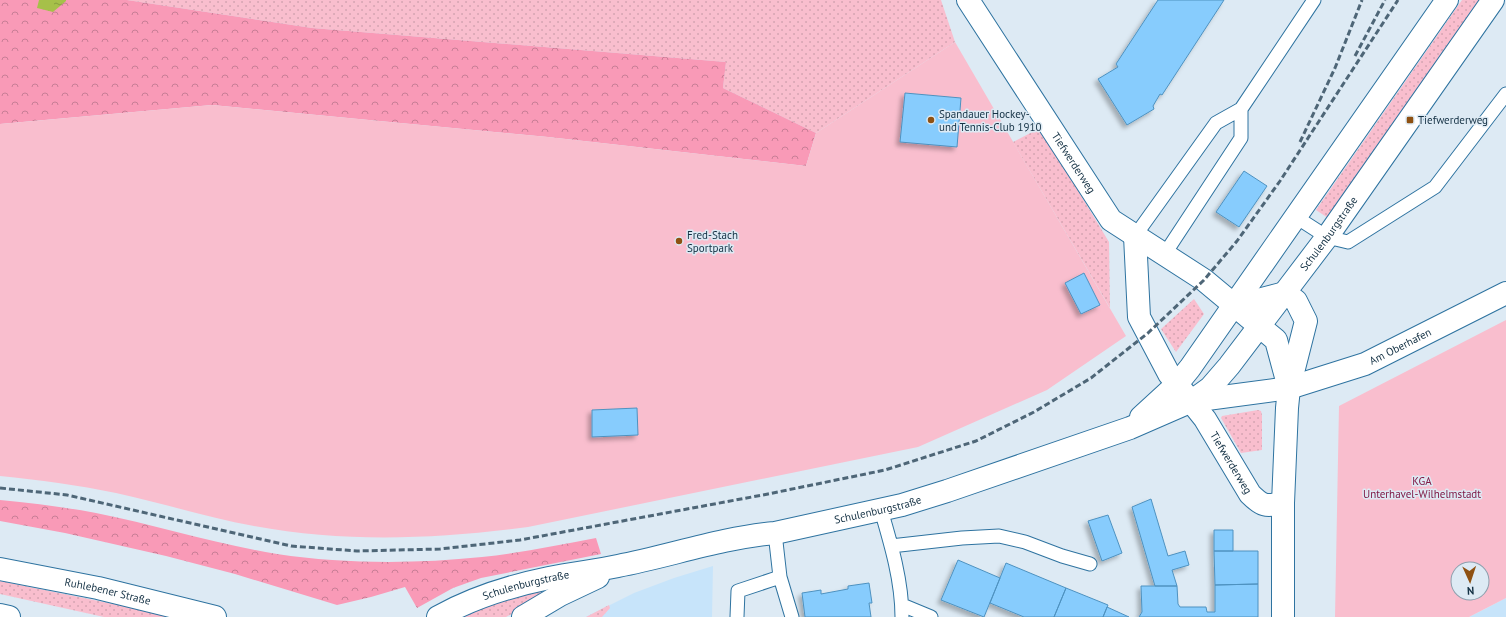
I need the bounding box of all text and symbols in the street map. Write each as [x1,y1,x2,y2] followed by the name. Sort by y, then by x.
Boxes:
[939,107,1042,134] place label: Spandauer Hockey- und Tennis-Club 1910
[1418,113,1488,127] place label: Tiefwerderweg
[926,115,936,125] marker: Spandauer Hockey- und Tennis-Club 1910
[1405,115,1415,125] marker: Tiefwerderweg
[1049,129,1099,196] street label: Tiefwerderweg
[1297,193,1361,274] street label: Schulenburgstraße
[687,228,738,255] place label: Fred-Stach Sportpark
[674,236,684,246] marker: Fred-Stach Sportpark
[1367,325,1434,368] street label: Am Oberhafen
[1207,429,1255,496] street label: Tiefwerderweg
[1363,474,1481,501] park label: KGA Unterhavel-Wilhelmstadt
[833,492,923,527] street label: Schulenburgstraße
[1450,561,1490,601] north arrow
[481,567,571,603] street label: Schulenburgstraße
[63,575,153,608] street label: Ruhlebener Straße
[1467,584,1475,598] text: N

